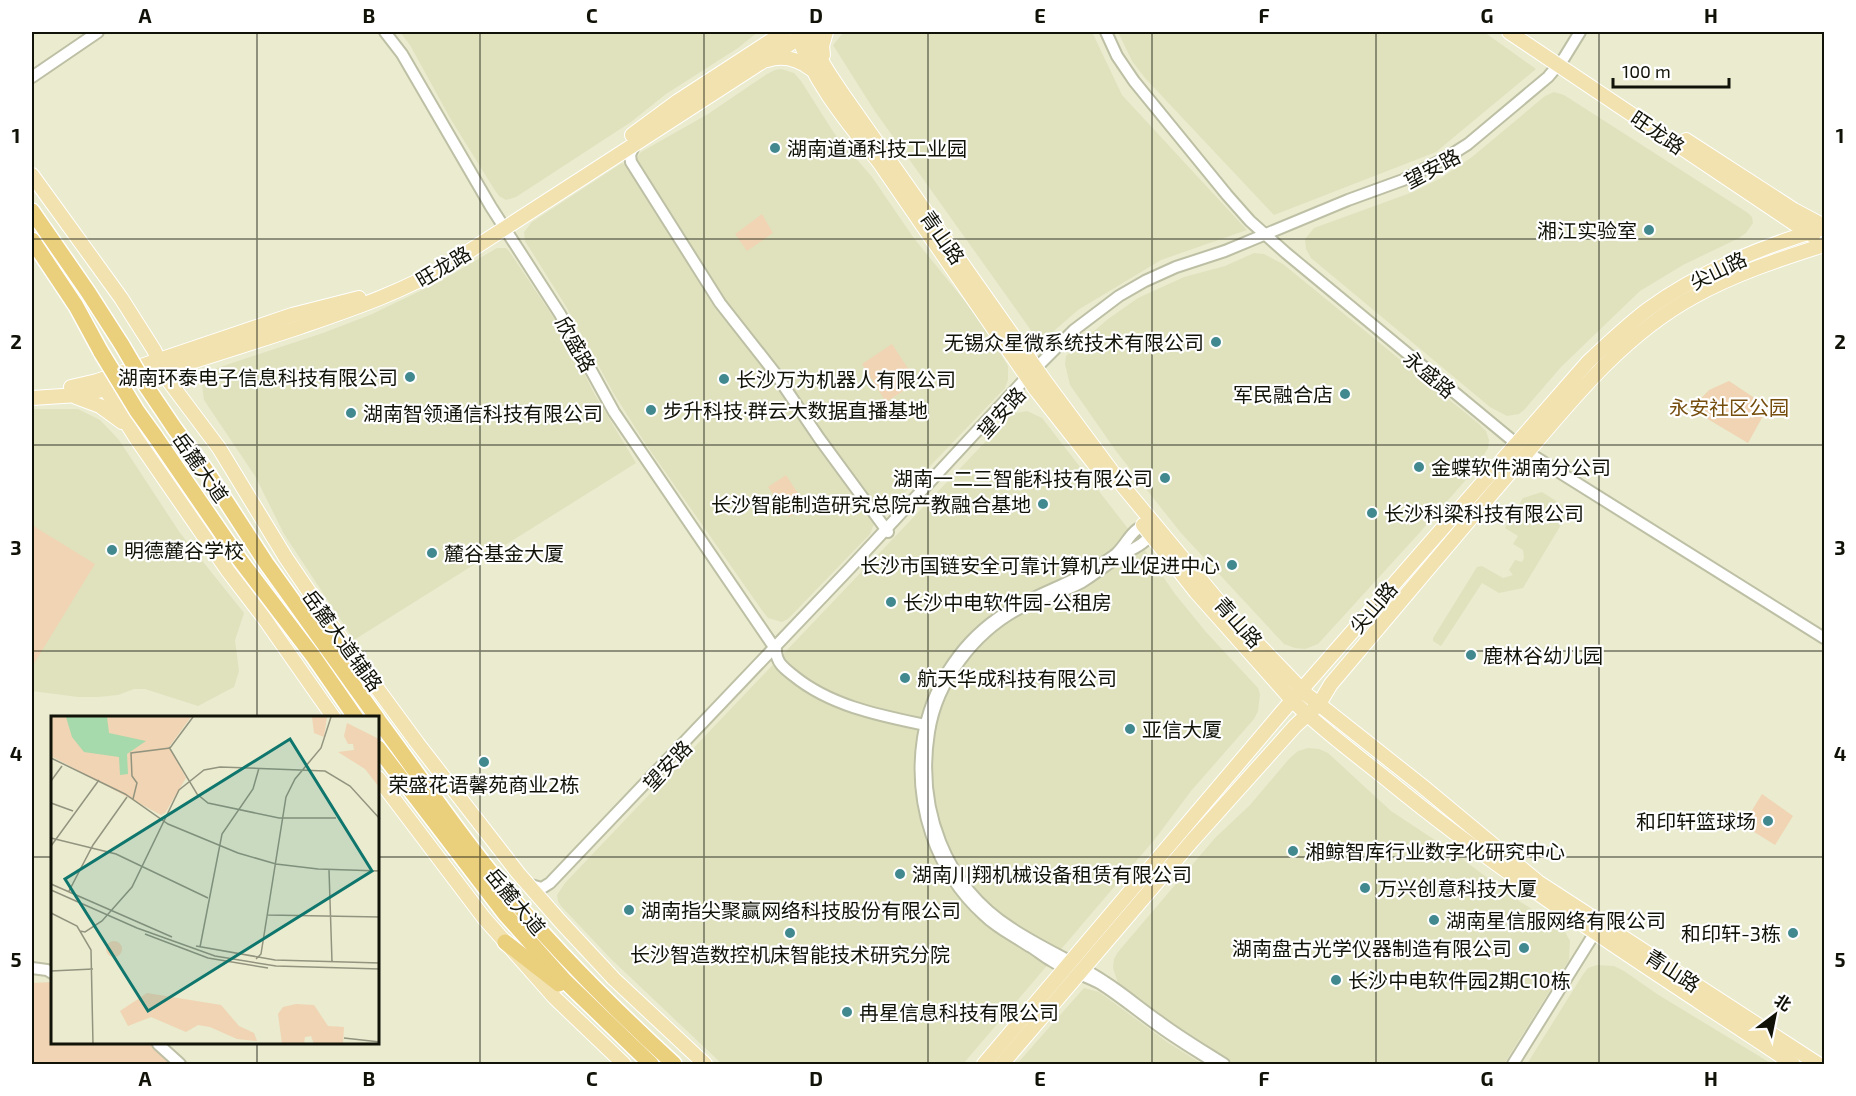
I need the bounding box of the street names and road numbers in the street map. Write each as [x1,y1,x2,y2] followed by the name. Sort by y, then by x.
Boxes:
[1626,105,1690,159] street label: 旺龙路
[1400,143,1464,193] street label: 望安路
[916,206,970,268] street label: 青山路
[411,240,475,292] street label: 旺龙路
[1686,246,1750,294] street label: 尖山路
[551,312,601,376] street label: 欣盛路
[1399,346,1461,402] street label: 永盛路
[972,382,1030,442] street label: 望安路
[168,427,234,507] street label: 岳麓大道
[1344,576,1402,638] street label: 尖山路
[298,584,388,696] street label: 岳麓大道辅路
[1210,592,1268,652] street label: 青山路
[638,735,696,795] street label: 望安路
[481,863,551,939] street label: 岳麓大道
[1641,944,1705,996] street label: 青山路

